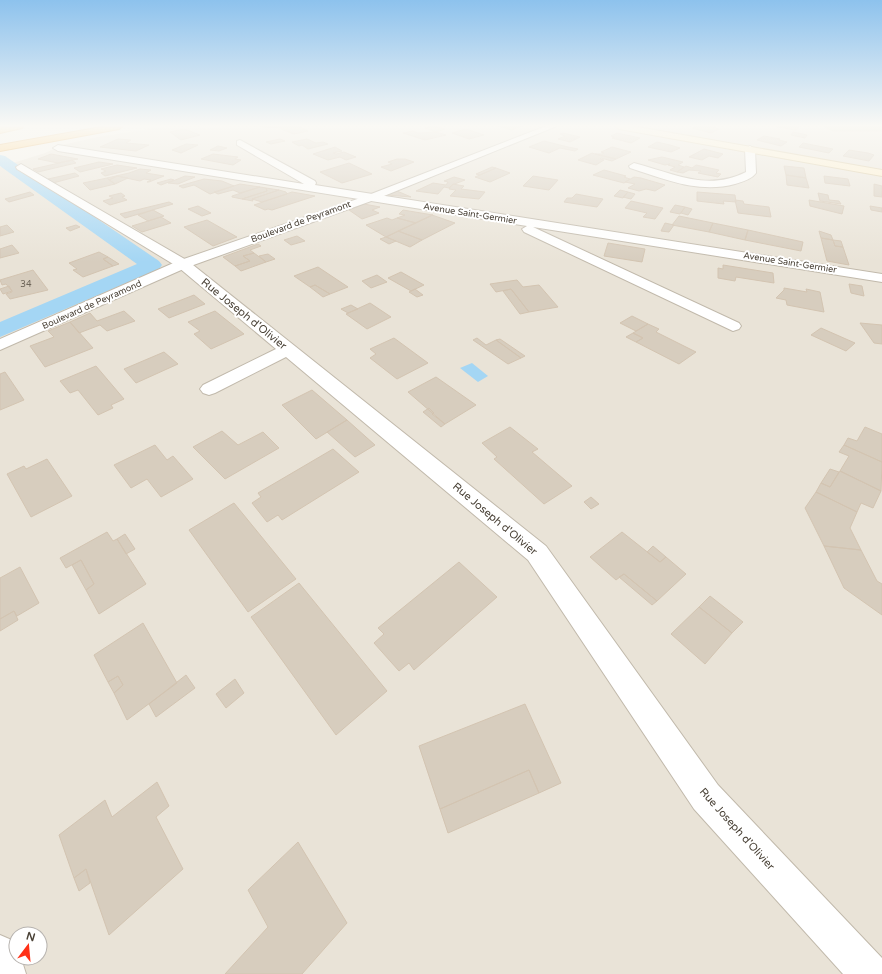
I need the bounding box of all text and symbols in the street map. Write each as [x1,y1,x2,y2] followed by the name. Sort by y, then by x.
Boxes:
[250,199,353,245] street label: Boulevard de Peyramont
[423,201,518,227] street label: Avenue Saint-Germier
[743,250,838,276] street label: Avenue Saint-Germier
[199,276,290,353] street label: Rue Joseph d'Olivier
[40,278,144,332] street label: Boulevard de Peyramond
[20,279,32,290] house number: 34
[450,480,540,559] street label: Rue Joseph d'Olivier
[697,785,778,873] street label: Rue Joseph d'Olivier
[8,926,48,966] north arrow
[25,929,37,944] text: N

